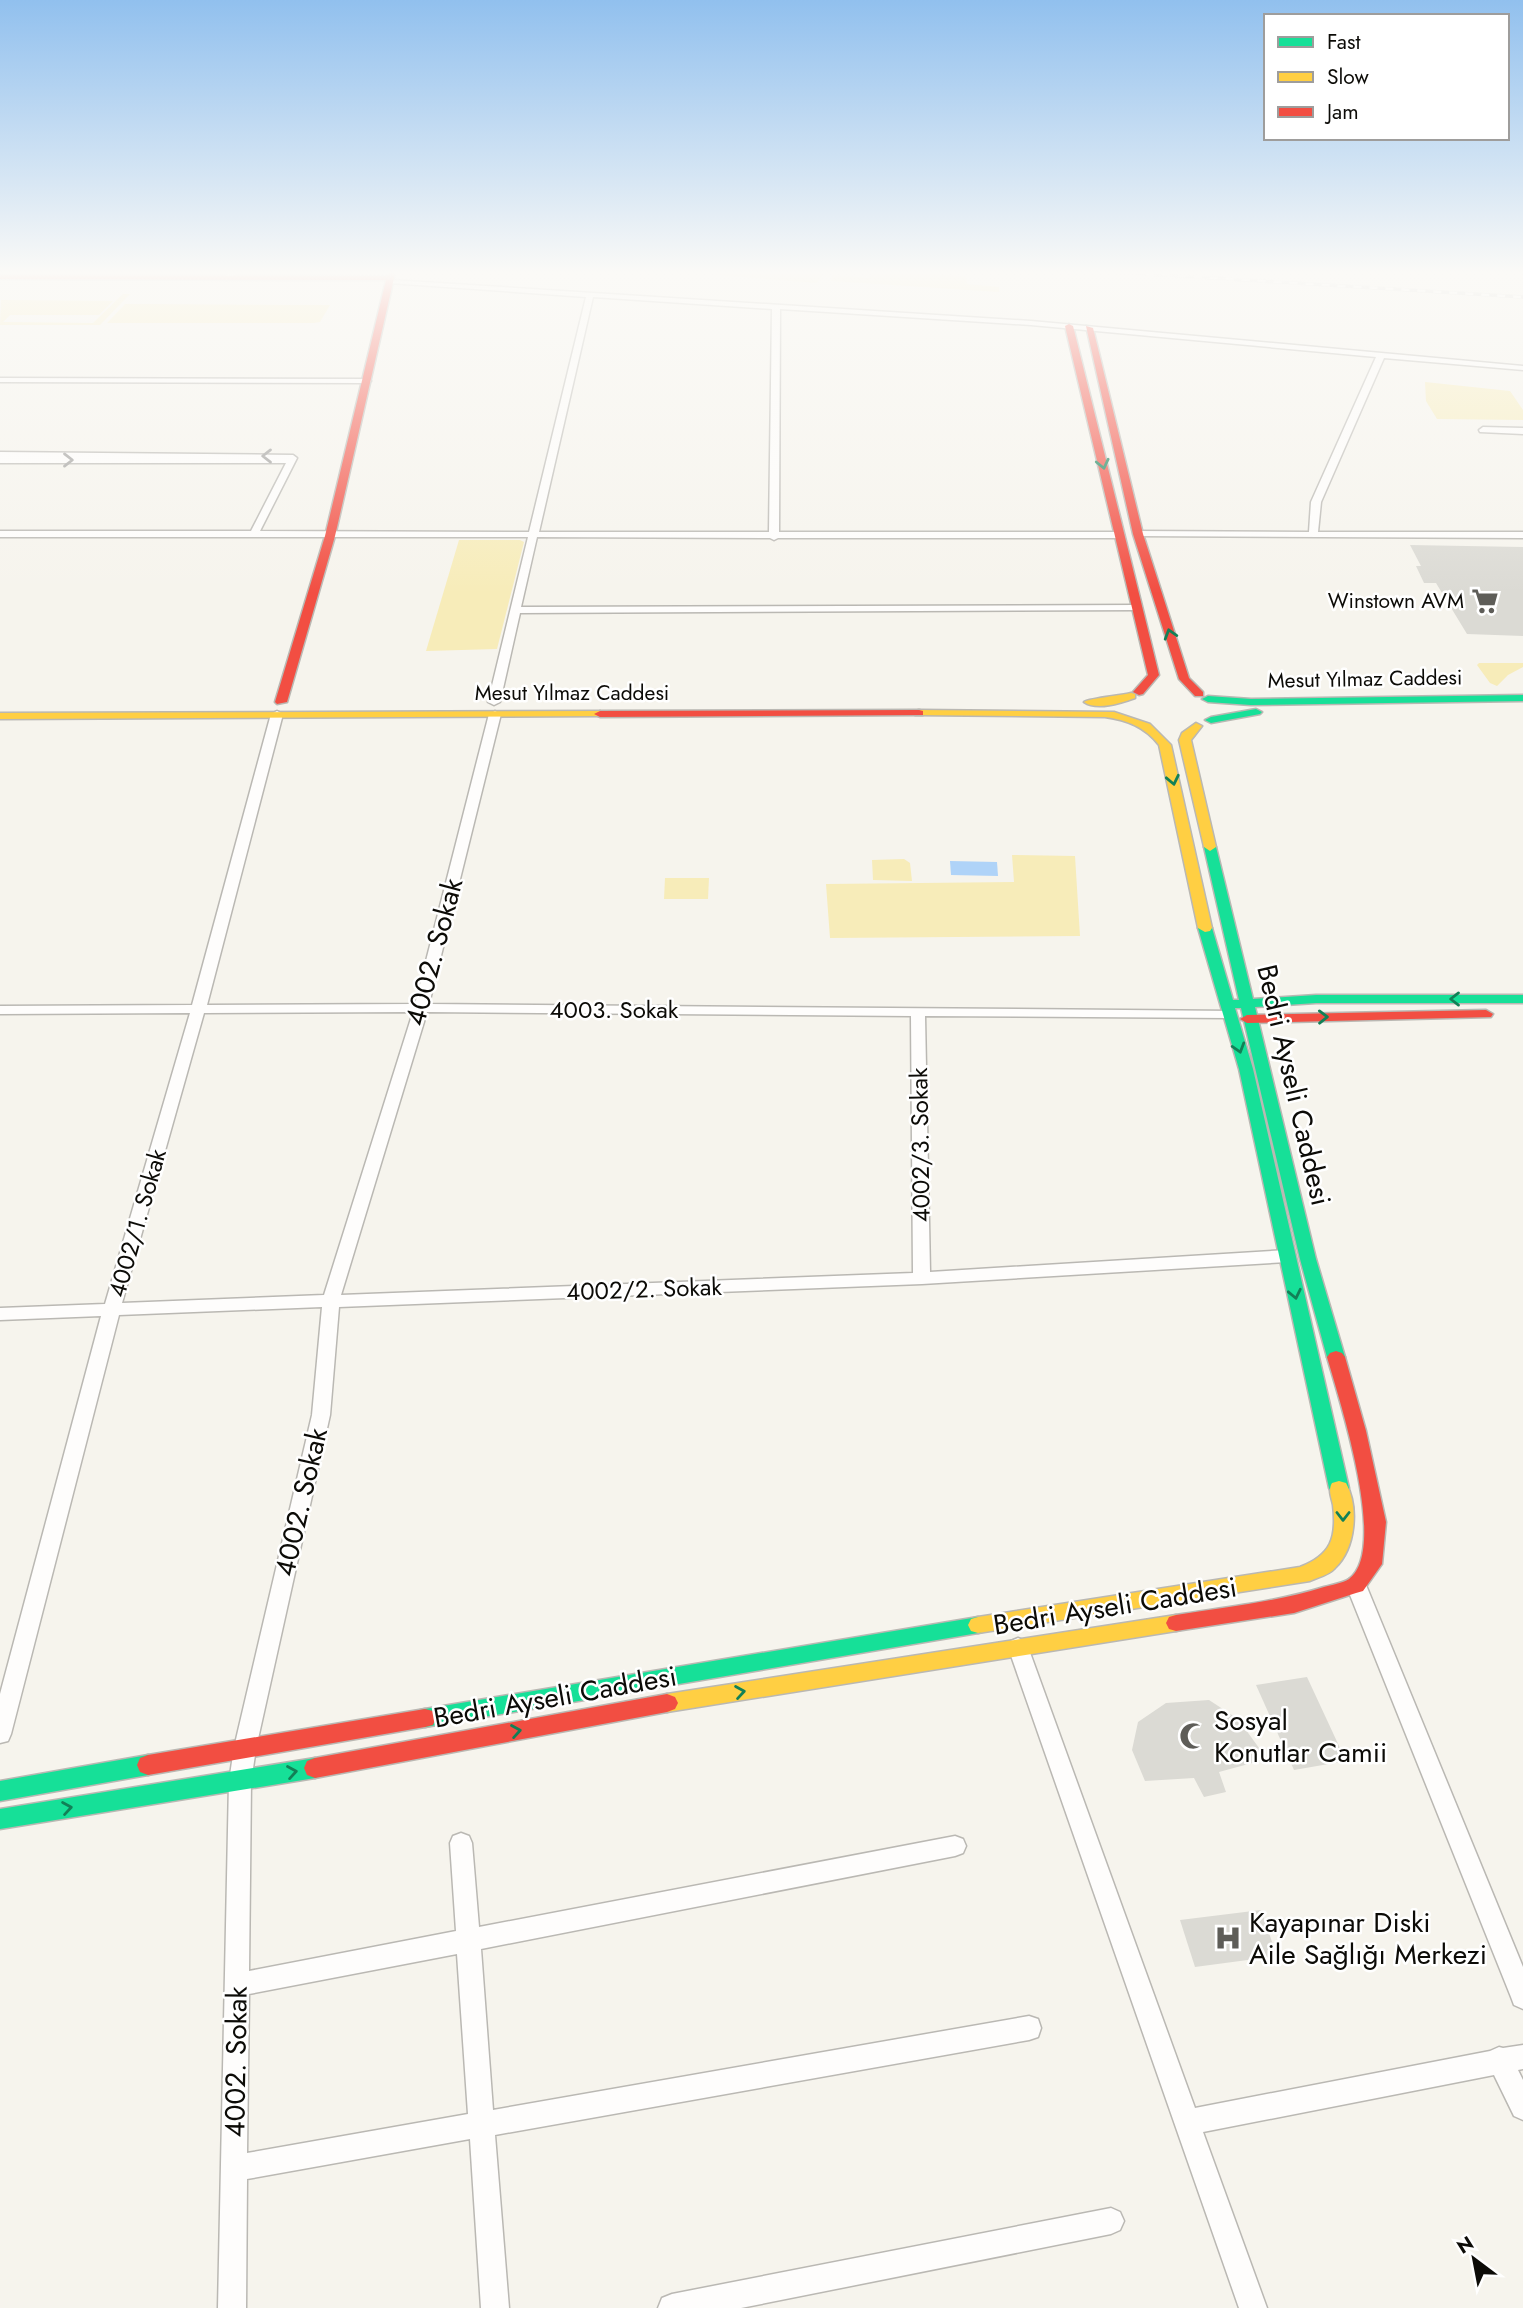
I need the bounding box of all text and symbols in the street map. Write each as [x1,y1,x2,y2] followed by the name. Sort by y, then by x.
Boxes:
[1264,14,1509,140] legend
[1327,27,1360,57] text: Fast
[1327,62,1369,92] text: Slow
[1324,97,1359,127] text: Jam
[262,448,272,464] one-way arrow
[63,452,74,468] one-way arrow
[1094,458,1109,470] one-way arrow
[1328,586,1464,616] place label: Winstown AVM
[1470,586,1500,616] supermarket icon: Winstown AVM
[1164,628,1178,641] one-way arrow
[1267,662,1463,696] street label: Mesut Yılmaz Caddesi
[475,678,669,708] street label: Mesut Yılmaz Caddesi
[1164,774,1179,786] one-way arrow
[395,873,474,1030] street label: 4002. Sokak
[1246,961,1342,1209] street label: Bedri Ayseli Caddesi
[1449,991,1460,1007] one-way arrow
[550,992,679,1027] street label: 4003. Sokak
[1318,1010,1329,1025] one-way arrow
[1231,1042,1246,1054] one-way arrow
[901,1067,939,1223] street label: 4002/3. Sokak
[99,1144,175,1301] street label: 4002/1. Sokak
[566,1269,723,1309] street label: 4002/2. Sokak
[1286,1288,1301,1300] one-way arrow
[264,1423,338,1580] street label: 4002. Sokak
[1335,1511,1351,1521] one-way arrow
[990,1567,1240,1645] street label: Bedri Ayseli Caddesi
[430,1655,680,1739] street label: Bedri Ayseli Caddesi
[734,1685,746,1700] one-way arrow
[1214,1700,1387,1773] place label: Sosyal Konutlar Camii
[1178,1721,1208,1751] mosque icon: Sosyal Konutlar Camii
[510,1724,522,1739] one-way arrow
[286,1765,298,1780] one-way arrow
[62,1801,73,1816] one-way arrow
[1249,1902,1487,1975] place label: Kayapınar Diski Aile Sağlığı Merkezi
[1213,1923,1243,1953] hospital icon: Kayapınar Diski Aile Sağlığı Merkezi
[214,1985,258,2138] street label: 4002. Sokak
[1439,2224,1509,2294] north arrow
[1452,2230,1479,2260] text: N

